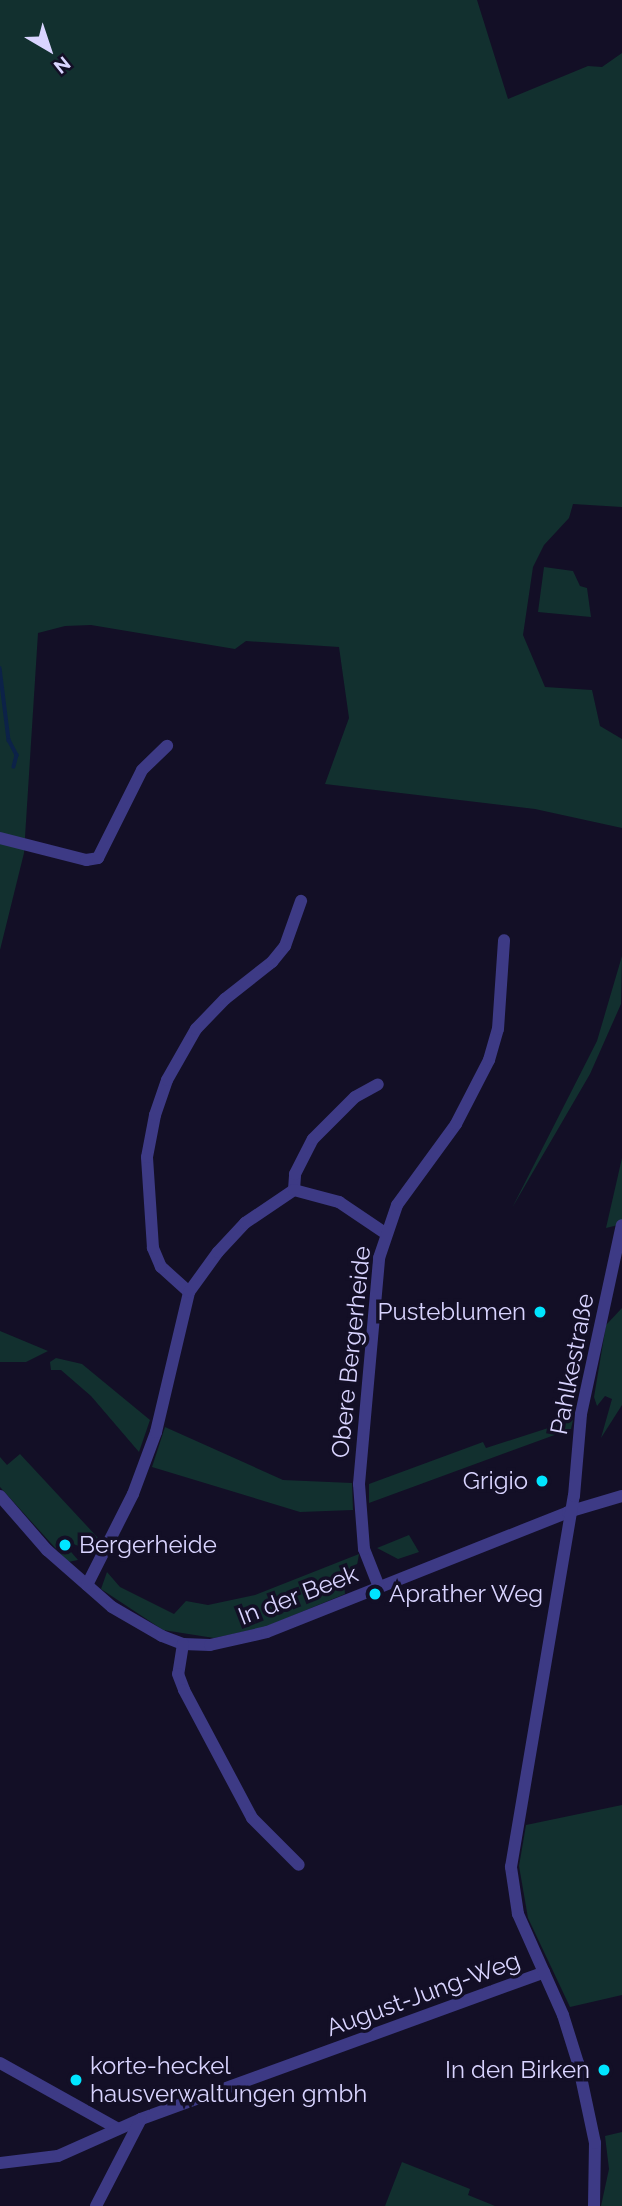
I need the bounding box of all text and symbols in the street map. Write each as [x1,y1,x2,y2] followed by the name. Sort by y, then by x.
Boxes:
[14,14,84,84] north arrow
[50,52,75,78] text: N
[326,1245,376,1459] street label: Obere Bergerheide
[544,1291,600,1437] street label: Pahlkestraße
[378,1298,526,1326] place label: Pusteblumen
[532,1304,548,1320] marker: Pusteblumen
[463,1467,528,1495] place label: Grigio
[534,1473,550,1489] marker: Grigio
[79,1531,217,1559] place label: Bergerheide
[57,1537,73,1553] marker: Bergerheide
[234,1559,362,1631] street label: In der Beek
[389,1580,544,1608] place label: Aprather Weg
[367,1586,383,1602] marker: Aprather Weg
[322,1946,524,2042] street label: August-Jung-Weg
[90,2052,367,2108] place label: korte-heckel hausverwaltungen gmbh
[445,2056,590,2084] place label: In den Birken
[596,2062,612,2078] marker: In den Birken
[68,2072,84,2088] marker: korte-heckel hausverwaltungen gmbh

